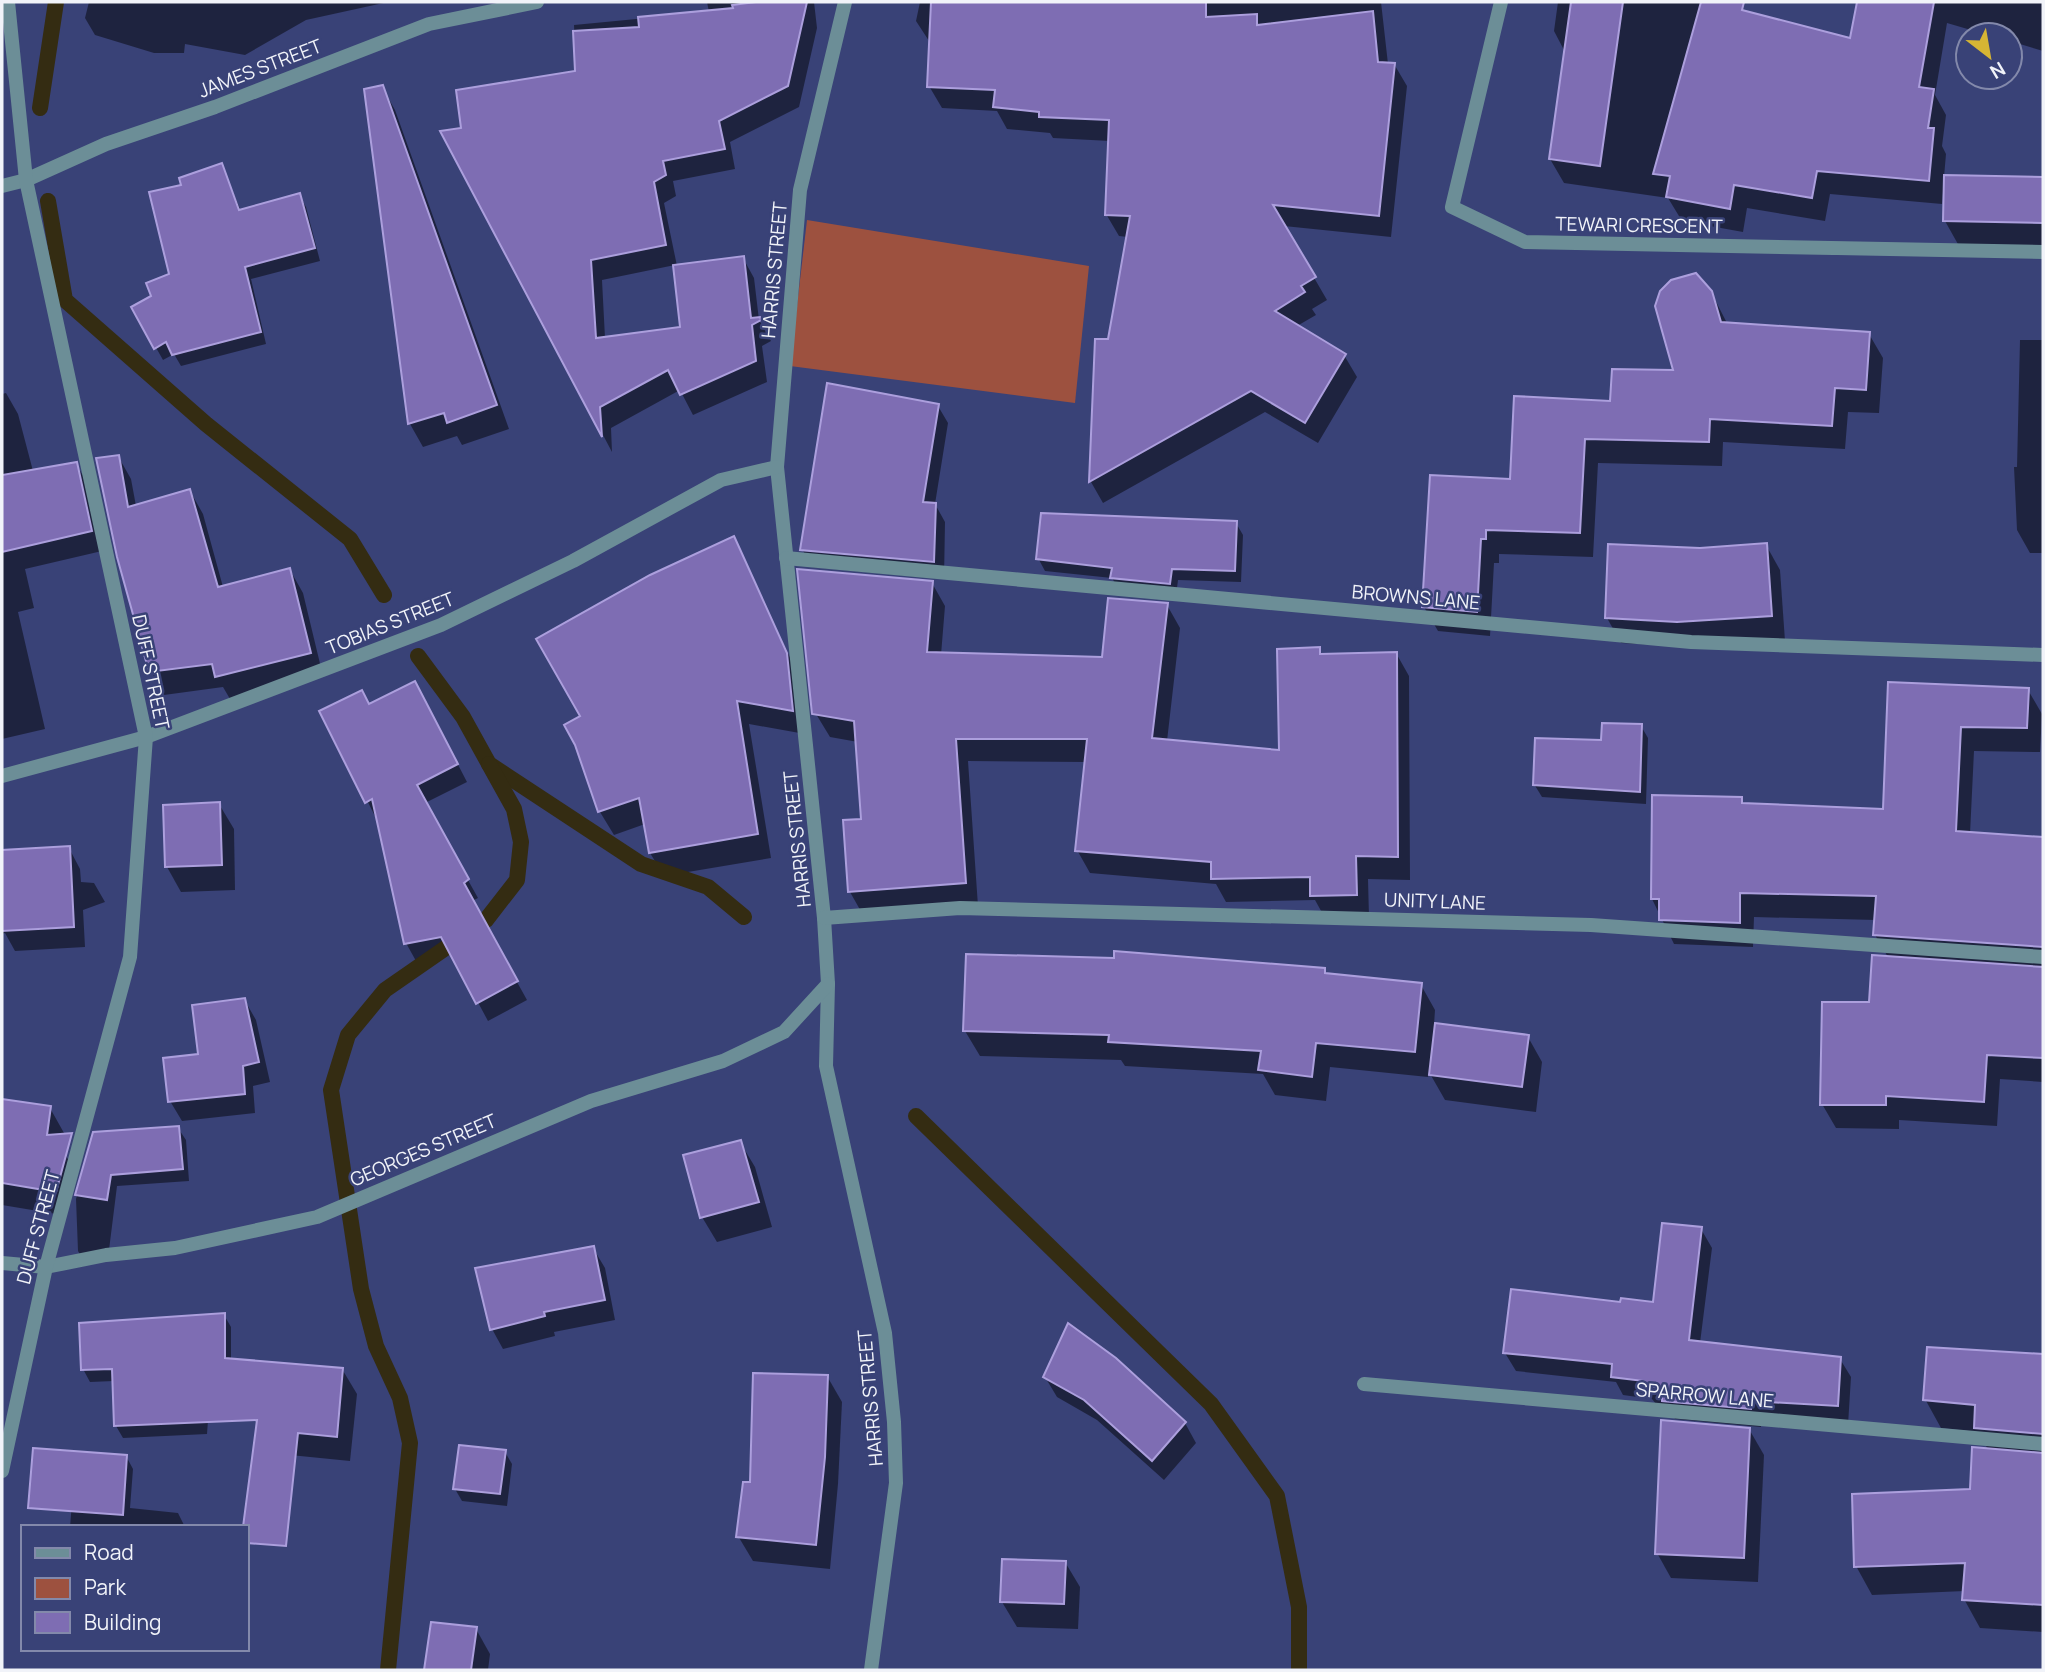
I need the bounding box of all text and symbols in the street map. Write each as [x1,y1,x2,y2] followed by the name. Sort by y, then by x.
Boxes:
[1954,21,2024,91] north arrow
[195,32,326,103] street label: JAMES STREET
[1985,56,2010,85] text: N
[755,200,793,339] street label: HARRIS STREET
[1555,211,1723,239] street label: TEWARI CRESCENT
[1351,578,1481,616] street label: BROWNS LANE
[322,585,459,661] street label: TOBIAS STREET
[126,612,176,733] street label: DUFF STREET
[777,769,817,908] street label: HARRIS STREET
[1384,886,1486,916] street label: UNITY LANE
[346,1107,501,1193] street label: GEORGES STREET
[10,1166,66,1287] street label: DUFF STREET
[851,1328,889,1467] street label: HARRIS STREET
[1635,1376,1775,1414] street label: SPARROW LANE
[21,1525,248,1651] legend
[84,1538,134,1566] text: Road
[84,1573,126,1601] text: Park
[84,1608,161,1636] text: Building

